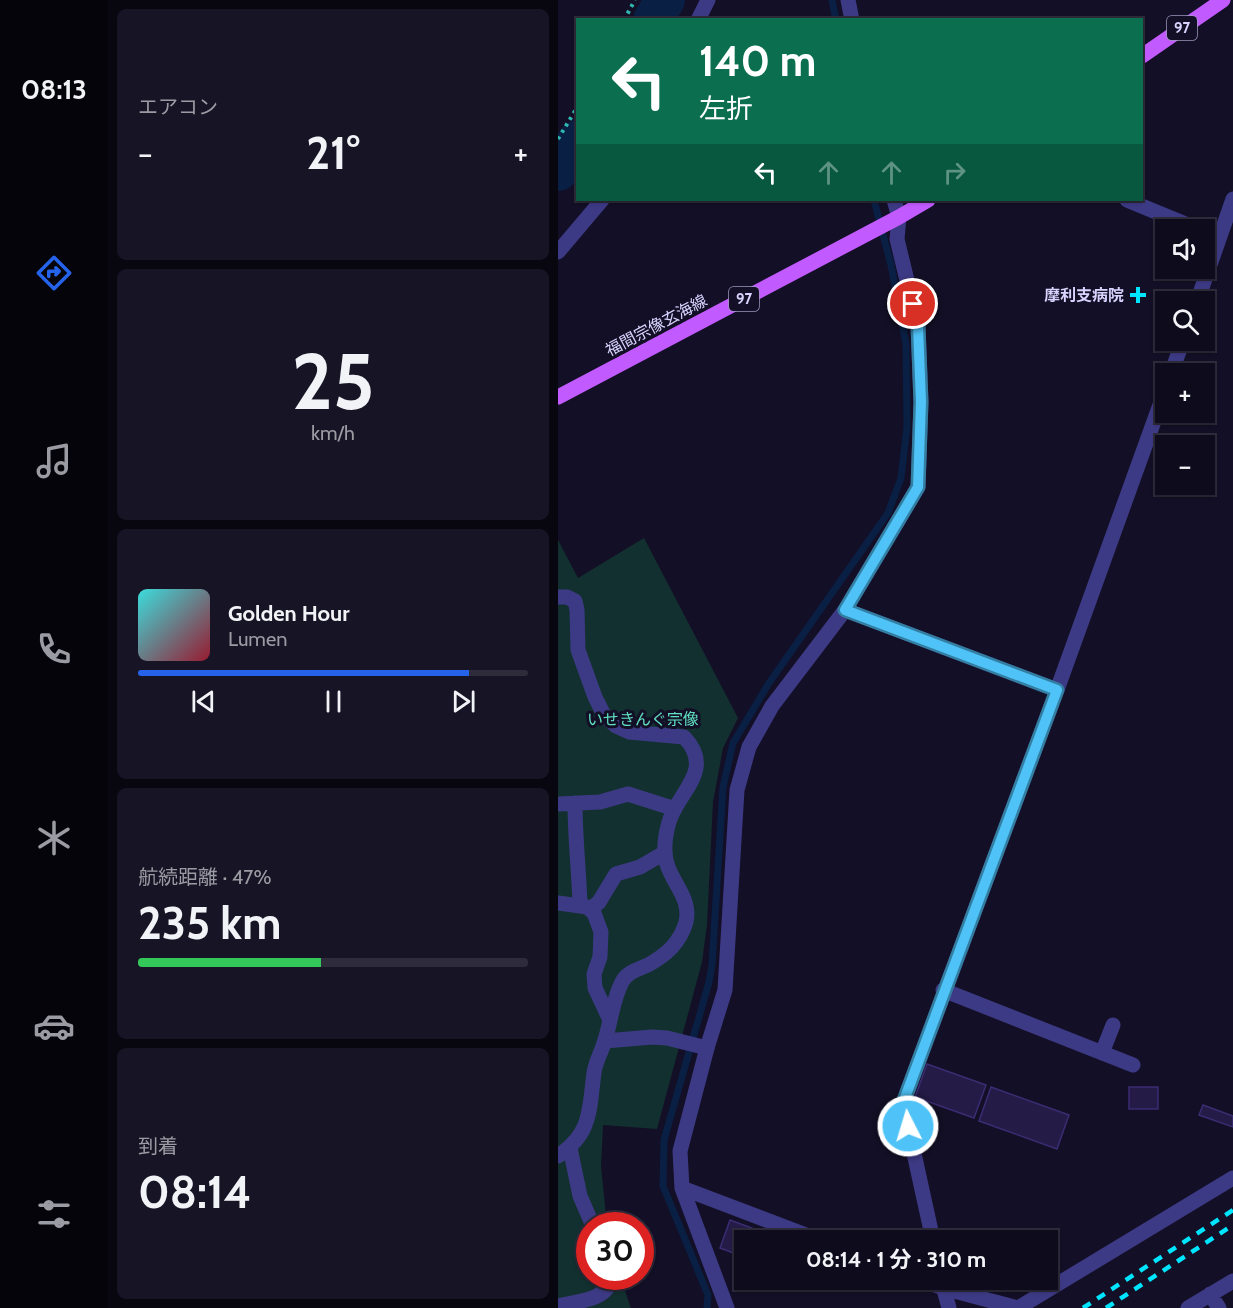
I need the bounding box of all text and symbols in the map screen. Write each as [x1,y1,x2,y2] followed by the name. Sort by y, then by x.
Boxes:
[1167,16,1197,40] road number: 97
[699,35,816,87] text: 140 m
[600,42,678,120] icon: left
[21,73,87,106] text: 08:13
[699,92,753,125] text: 左折
[138,95,218,119] text: エアコン
[306,126,360,180] text: 21°
[138,133,153,173] text: −
[513,133,528,173] text: +
[749,156,782,189] icon: left
[812,156,845,189] icon: ahead
[875,156,908,189] icon: ahead
[938,156,971,189] icon: right
[1155,219,1215,495] map controls
[1155,219,1215,279] button: sound
[33,252,75,294] icon: directions
[887,278,938,329] pin
[1044,286,1124,305] place label: 摩利支病院
[1129,286,1147,304] marker: 摩利支病院
[729,287,759,311] road number: 97
[896,287,929,320] icon: arrive
[602,291,710,360] street label: 福間宗像玄海線
[1155,291,1215,351] button: search
[291,334,375,429] text: 25
[1155,363,1215,423] button: +
[311,421,355,445] text: km/h
[1155,435,1215,495] button: −
[33,440,75,482] icon: music
[228,600,349,627] text: Golden Hour
[228,627,287,651] text: Lumen
[33,628,75,670] icon: phone
[187,685,220,718] icon: previous
[317,685,350,718] icon: pause
[447,685,480,718] icon: next
[587,710,699,729] park label: いせきんぐ宗像
[33,817,75,859] icon: climate
[138,865,271,889] text: 航続距離 · 47%
[138,896,281,950] text: 235 km
[33,1005,75,1047] icon: car
[876,1094,940,1158] position arrow
[138,1134,178,1158] text: 到着
[138,1165,252,1219] text: 08:14
[33,1193,75,1235] icon: filters
[576,1212,654,1290] speed limit sign: 30
[806,1246,986,1273] text: 08:14 · 1 分 · 310 m

